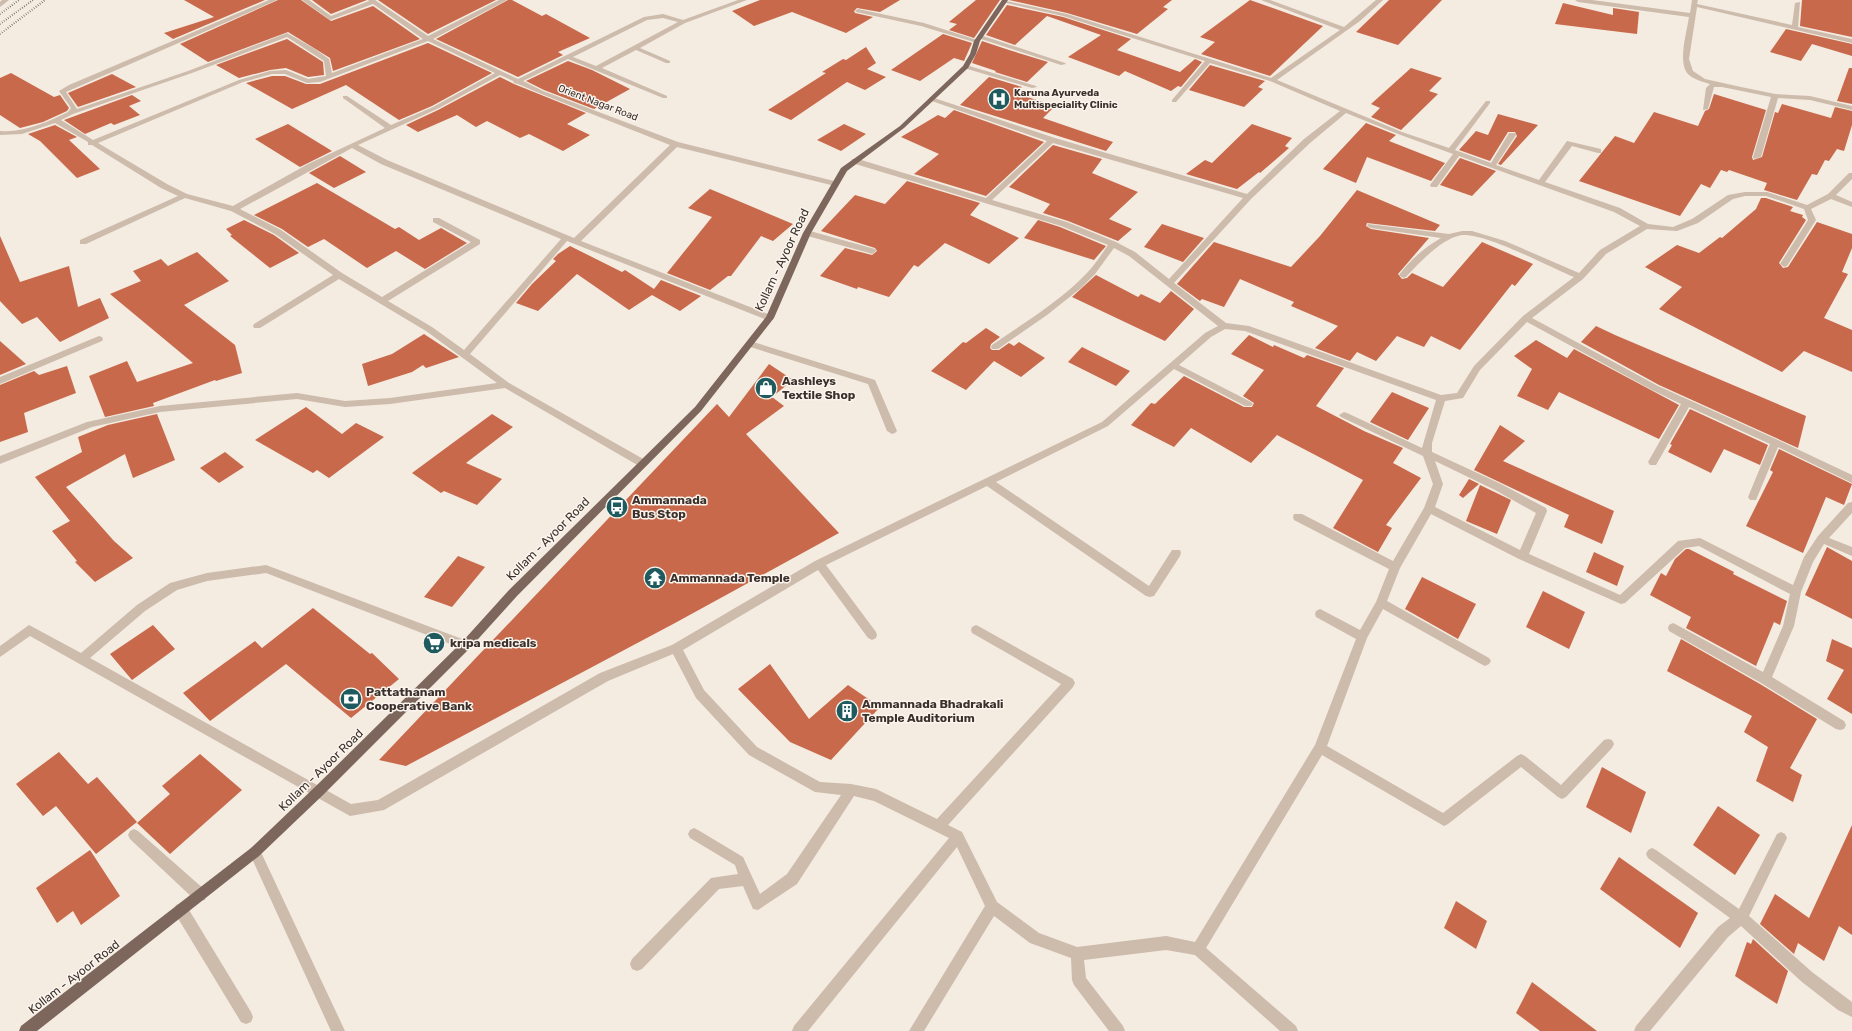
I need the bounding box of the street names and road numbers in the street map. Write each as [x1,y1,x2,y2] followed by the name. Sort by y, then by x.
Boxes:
[556,82,640,124] street label: Orient Nagar Road
[752,206,812,314] street label: Kollam - Ayoor Road
[504,495,592,583] street label: Kollam - Ayoor Road
[276,726,366,814] street label: Kollam - Ayoor Road
[26,937,122,1017] street label: Kollam - Ayoor Road

